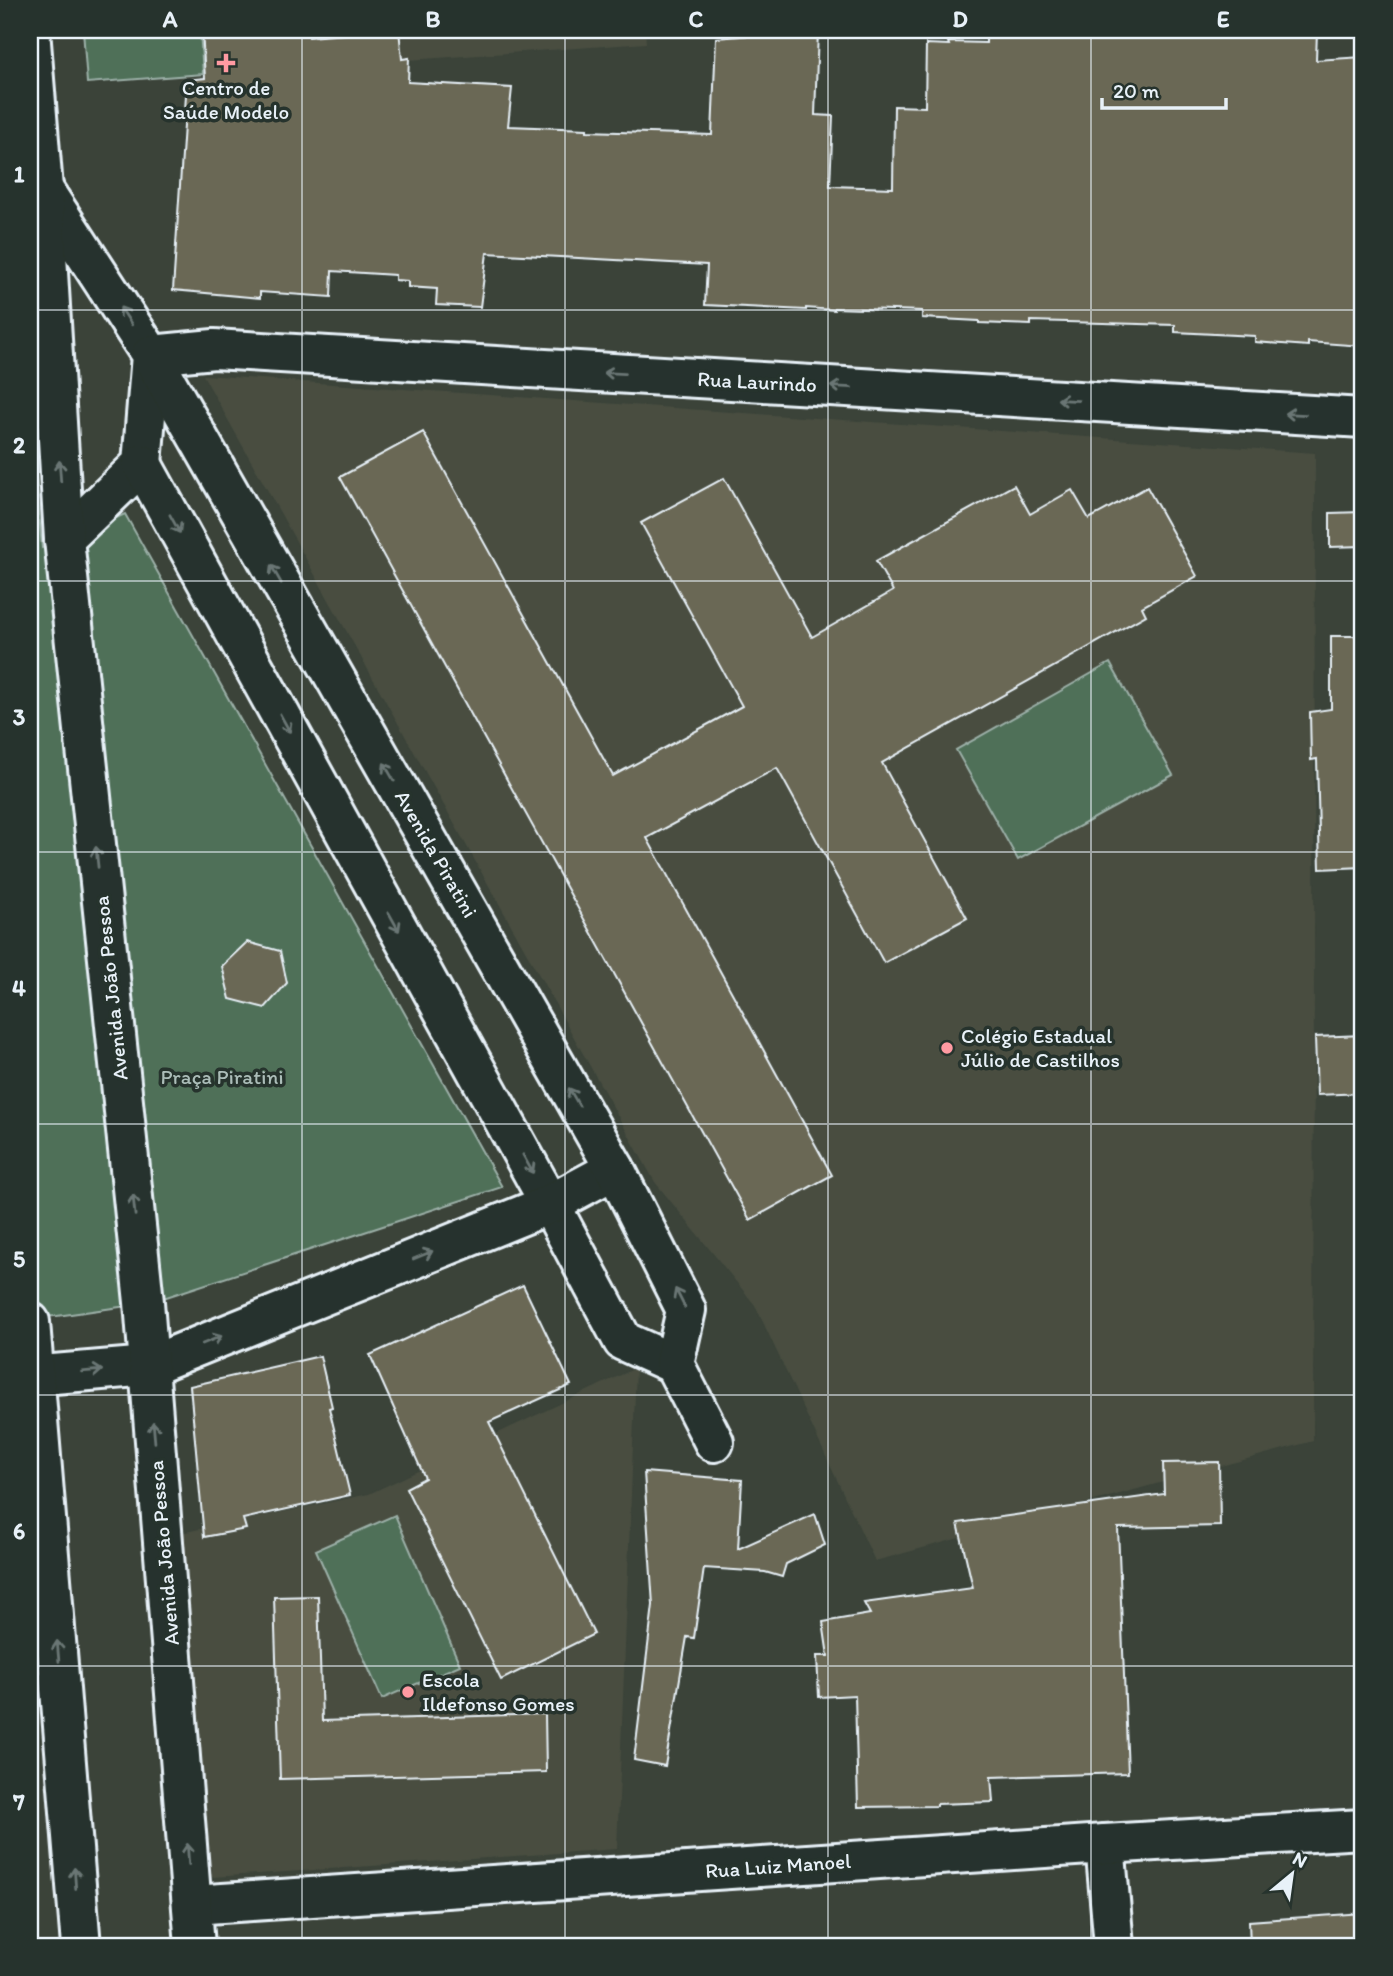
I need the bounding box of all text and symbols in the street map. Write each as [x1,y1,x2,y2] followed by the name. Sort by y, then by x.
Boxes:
[162,5,178,33] text: A
[426,5,441,33] text: B
[689,5,704,33] text: C
[952,5,968,33] text: D
[1217,5,1230,33] text: E
[216,53,236,73] marker: Centro de Saúde Modelo
[1102,66,1227,110] scale bar
[163,75,289,124] place label: Centro de Saúde Modelo
[1113,78,1160,103] text: 20 m
[14,160,25,188] text: 1
[119,307,133,326] one-way arrow
[603,366,626,379] one-way arrow
[697,366,817,397] street label: Rua Laurindo
[830,380,853,393] one-way arrow
[1057,394,1080,407] one-way arrow
[1284,407,1307,420] one-way arrow
[13,431,26,459] text: 2
[53,460,66,483] one-way arrow
[168,513,182,533] one-way arrow
[269,564,283,584] one-way arrow
[13,703,26,731] text: 3
[279,712,292,733] one-way arrow
[381,762,395,782] one-way arrow
[390,786,483,922] street label: Avenida Piratini
[91,846,104,869] one-way arrow
[88,895,133,1082] street label: Avenida João Pessoa
[388,911,401,932] one-way arrow
[12,974,26,1002] text: 4
[961,1023,1120,1072] place label: Colégio Estadual Júlio de Castilhos
[939,1040,955,1056] marker: Colégio Estadual Júlio de Castilhos
[160,1064,284,1089] park label: Praça Piratini
[567,1087,580,1108] one-way arrow
[521,1154,535,1174] one-way arrow
[127,1194,140,1217] one-way arrow
[13,1245,25,1273] text: 5
[412,1247,433,1260] one-way arrow
[672,1288,686,1309] one-way arrow
[201,1333,222,1346] one-way arrow
[80,1364,103,1377] one-way arrow
[147,1421,160,1443] one-way arrow
[143,1460,184,1646] street label: Avenida João Pessoa
[13,1517,25,1545] text: 6
[51,1641,64,1663] one-way arrow
[422,1667,575,1716] place label: Escola Ildefonso Gomes
[400,1684,416,1700] marker: Escola Ildefonso Gomes
[12,1788,25,1816] text: 7
[1256,1840,1326,1910] north arrow
[181,1843,194,1866] one-way arrow
[1289,1846,1311,1873] text: N
[704,1848,852,1883] street label: Rua Luiz Manoel
[69,1867,82,1890] one-way arrow

